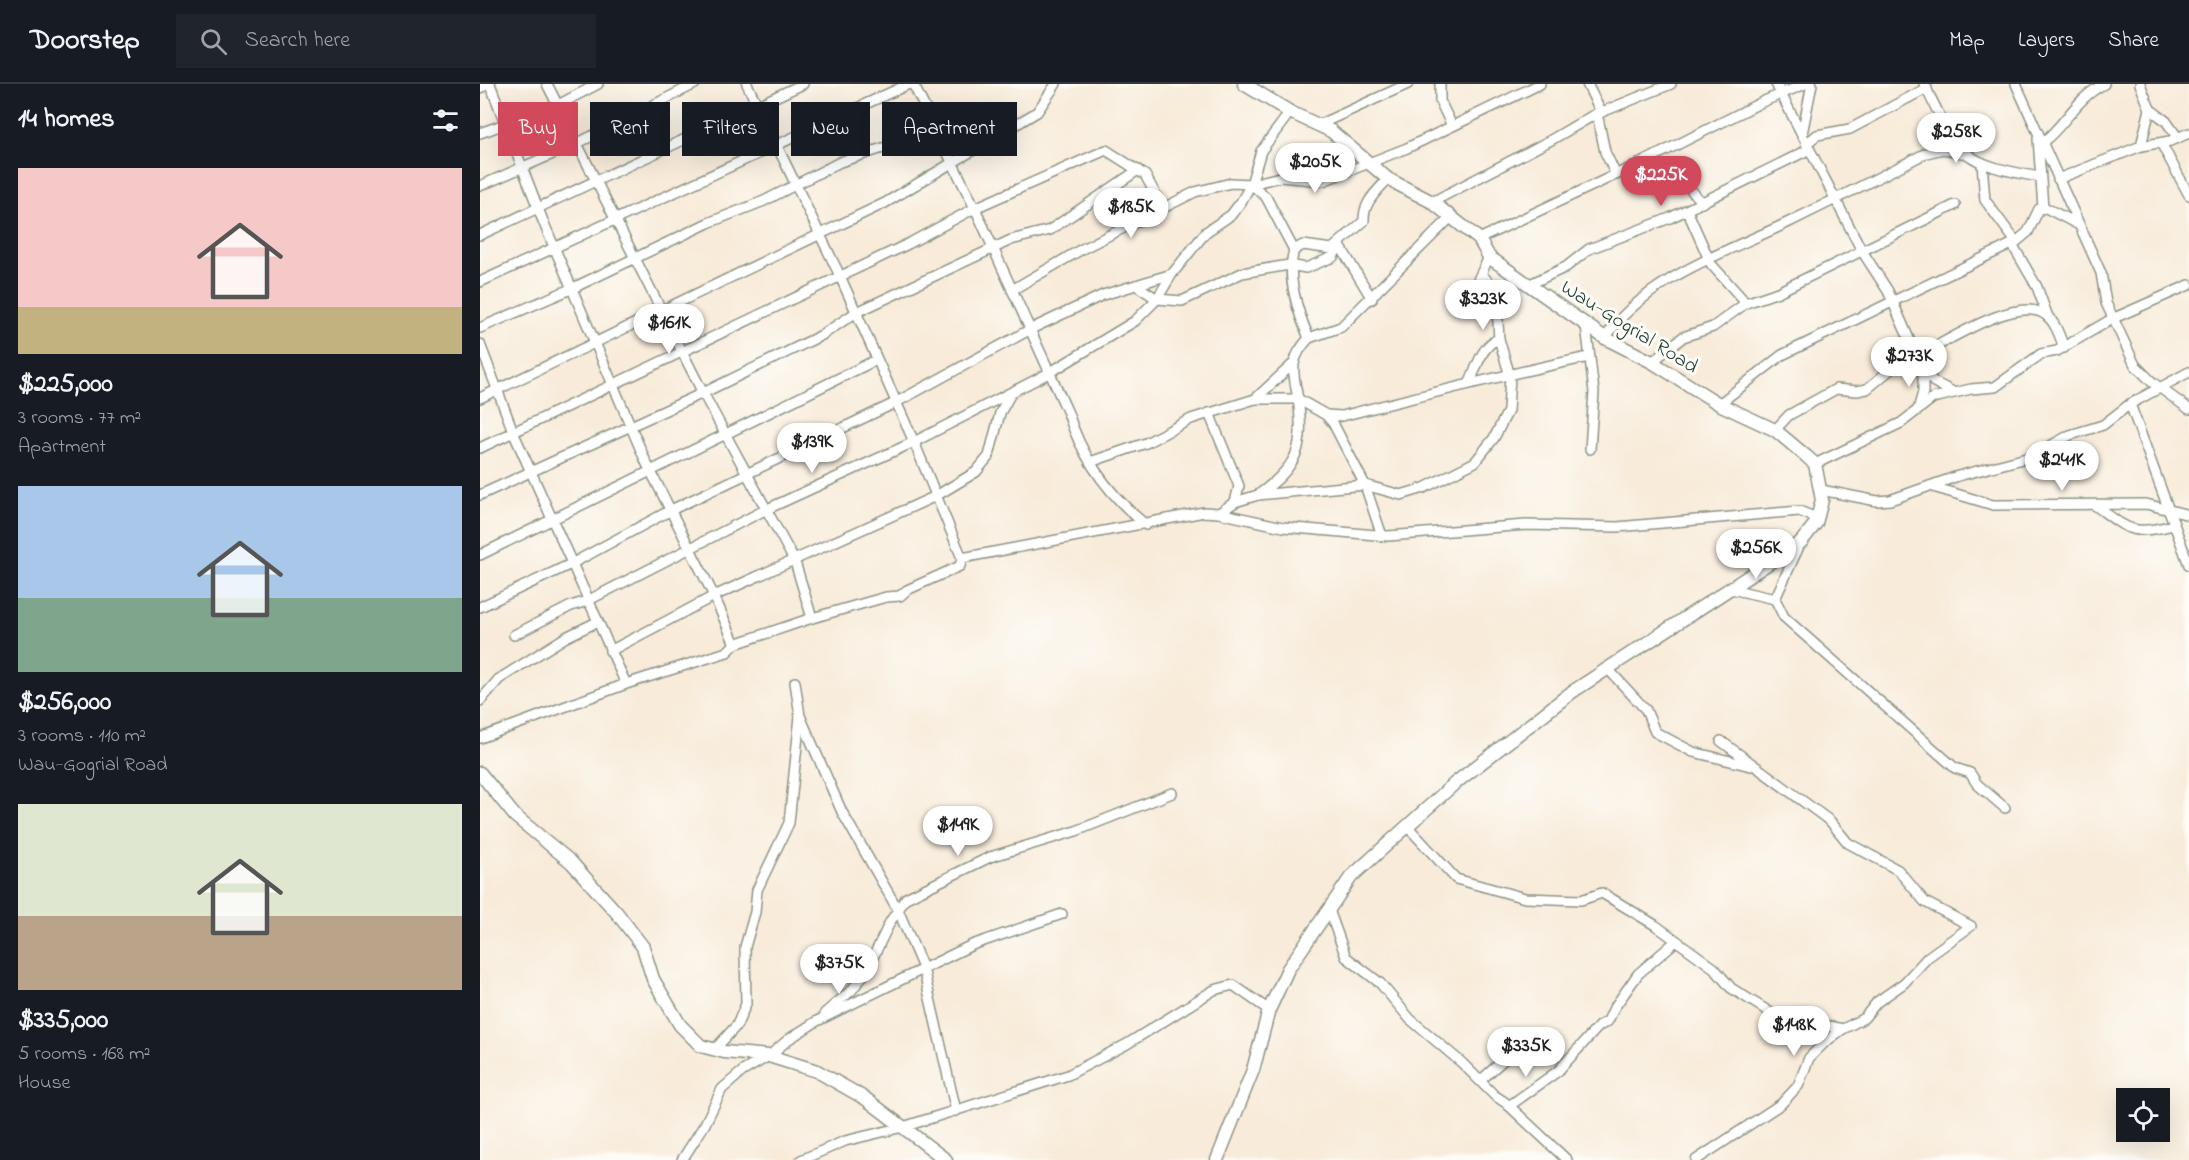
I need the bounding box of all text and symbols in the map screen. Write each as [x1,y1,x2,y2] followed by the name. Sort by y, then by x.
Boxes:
[176,14,596,68] search box
[30,21,140,62] text: Doorstep
[197,25,230,58] icon: search
[245,25,350,57] text: Search here
[1949,26,1985,56] text: Map
[2018,26,2075,56] text: Layers
[2108,26,2159,56] text: Share
[18,101,114,139] text: 14 homes
[498,102,578,156] chip: Buy
[590,102,670,156] chip: Rent
[682,102,779,156] chip: Filters
[791,102,870,156] chip: New
[882,102,1017,156] chip: Apartment
[429,104,462,137] icon: filters
[1914,113,1998,164] pin: $258K
[1931,118,1981,147] text: $258K
[1273,143,1357,194] pin: $205K
[1289,148,1341,177] text: $205K
[1619,156,1703,207] pin: $225K
[1634,161,1688,190] text: $225K
[1089,188,1173,239] pin: $185K
[1107,193,1155,222] text: $185K
[186,207,294,315] icon: home
[1553,273,1704,384] street label: Wau-Gogrial Road
[1441,280,1525,331] pin: $323K
[1459,285,1507,314] text: $323K
[627,304,711,355] pin: $161K
[647,309,691,338] text: $161K
[1867,337,1951,388] pin: $273K
[1885,342,1933,371] text: $273K
[18,366,113,404] text: $225,000
[18,404,141,433] text: 3 rooms · 77 m²
[770,423,854,474] pin: $139K
[791,428,833,457] text: $139K
[18,433,106,462] text: Apartment
[2020,441,2104,492] pin: $241K
[2039,446,2085,475] text: $241K
[186,525,294,633] icon: home
[1714,529,1798,580] pin: $256K
[1730,534,1782,563] text: $256K
[18,684,111,722] text: $256,000
[18,722,146,751] text: 3 rooms · 110 m²
[18,751,168,780] text: Wau-Gogrial Road
[916,806,1000,857] pin: $149K
[937,811,979,840] text: $149K
[186,843,294,951] icon: home
[797,944,881,995] pin: $375K
[814,949,864,978] text: $375K
[18,1002,108,1040] text: $335,000
[1752,1006,1836,1057] pin: $148K
[1772,1011,1816,1040] text: $148K
[1484,1027,1568,1078] pin: $335K
[1501,1032,1551,1061] text: $335K
[18,1040,151,1069] text: 5 rooms · 168 m²
[18,1069,71,1098] text: House
[2116,1088,2170,1142] map controls
[2116,1088,2170,1142] button: locate

